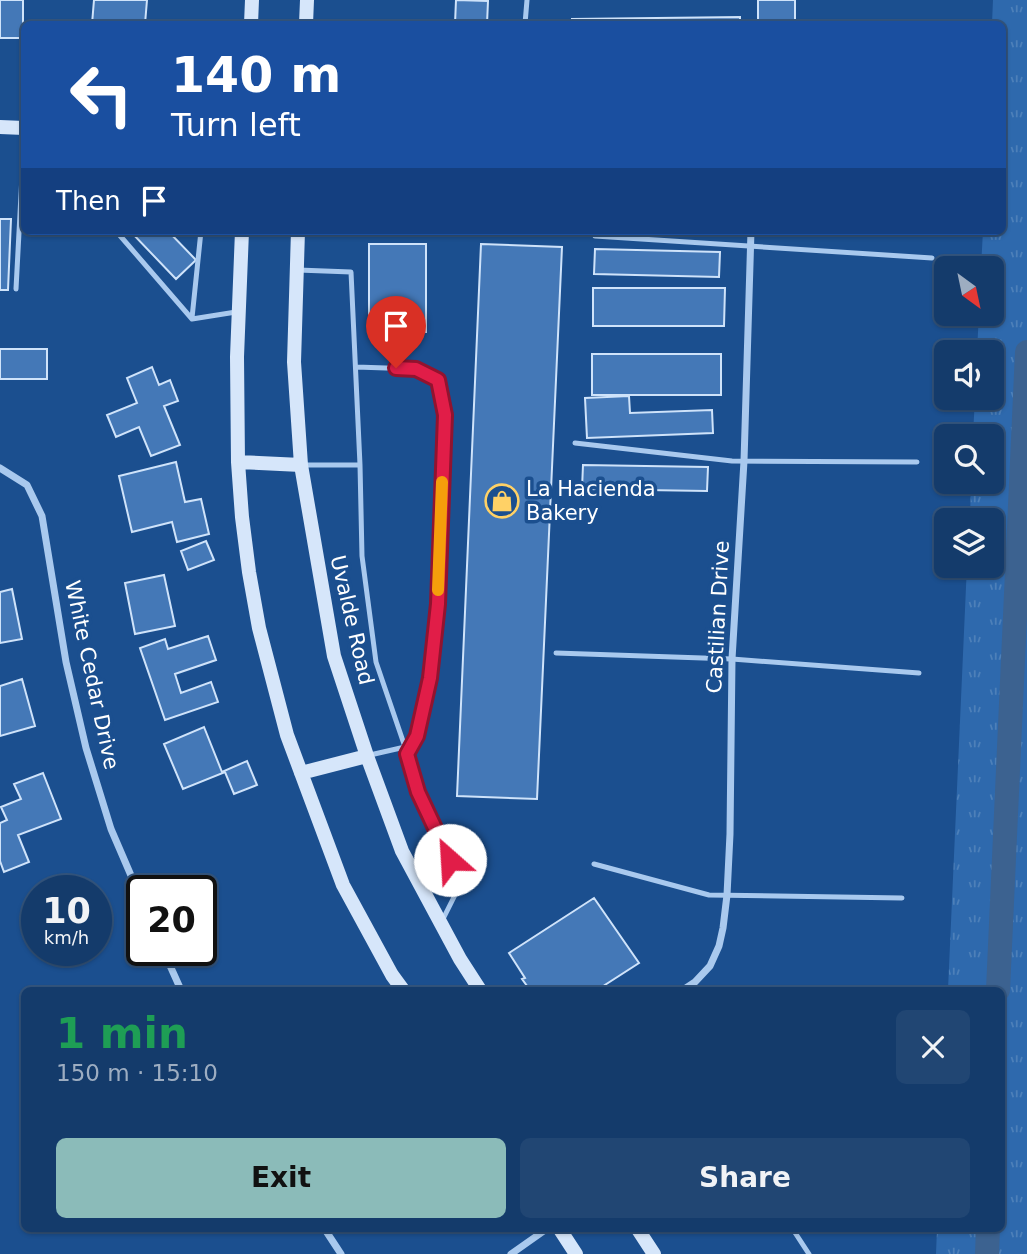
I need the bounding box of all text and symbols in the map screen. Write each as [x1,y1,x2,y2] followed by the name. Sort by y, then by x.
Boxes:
[171,47,341,104] text: 140 m
[56,49,147,140] icon: left
[171,106,301,144] text: Turn left
[135,182,173,220] icon: arrive
[56,186,121,216] text: Then
[934,256,1004,326] north arrow
[934,256,1004,578] map controls
[366,296,426,368] pin
[377,307,415,345] icon: arrive
[934,340,1004,410] button: sound
[934,424,1004,494] button: search
[526,477,656,525] place label: La Hacienda Bakery
[483,482,521,520] shop icon: La Hacienda Bakery
[934,508,1004,578] button: layers
[702,540,734,694] street label: Castilian Drive
[325,553,379,687] street label: Uvalde Road
[60,578,124,772] street label: White Cedar Drive
[413,823,487,897] position arrow
[126,875,217,966] speed limit sign: 20
[42,891,91,931] text: 10
[44,927,89,948] text: km/h
[56,1009,188,1058] text: 1 min
[896,1010,970,1084] button: close
[56,1060,218,1086] text: 150 m · 15:10
[56,1138,506,1218] button: Exit
[520,1138,970,1218] button: Share

